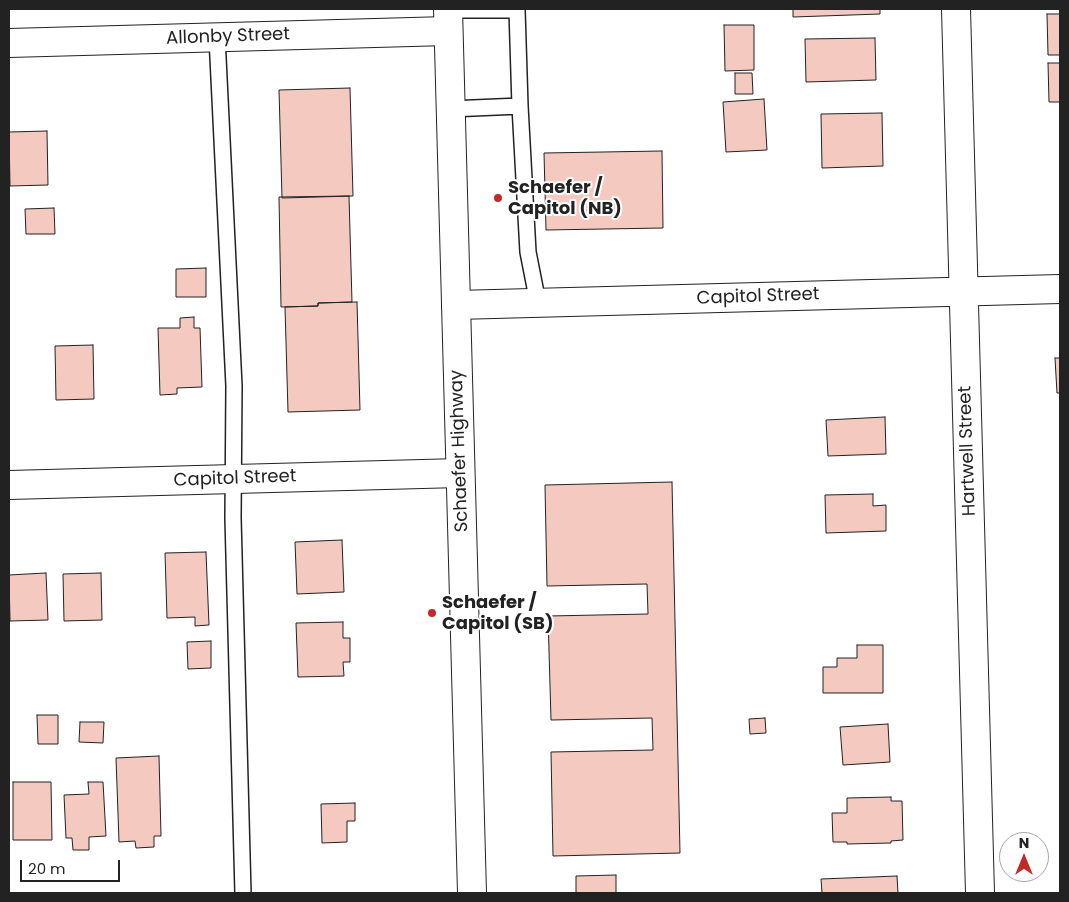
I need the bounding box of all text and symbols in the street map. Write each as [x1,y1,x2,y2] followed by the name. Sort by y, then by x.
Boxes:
[166,24,290,50] street label: Allonby Street
[508,177,622,220] place label: Schaefer / Capitol (NB)
[492,192,504,204] marker: Schaefer / Capitol (NB)
[696,284,820,310] street label: Capitol Street
[446,369,474,533] street label: Schaefer Highway
[955,386,981,516] street label: Hartwell Street
[173,466,297,492] street label: Capitol Street
[442,592,553,634] place label: Schaefer / Capitol (SB)
[426,607,438,619] marker: Schaefer / Capitol (SB)
[999,832,1049,882] north arrow
[1019,833,1029,853] text: N
[22,850,122,882] scale bar
[28,858,66,879] text: 20 m

